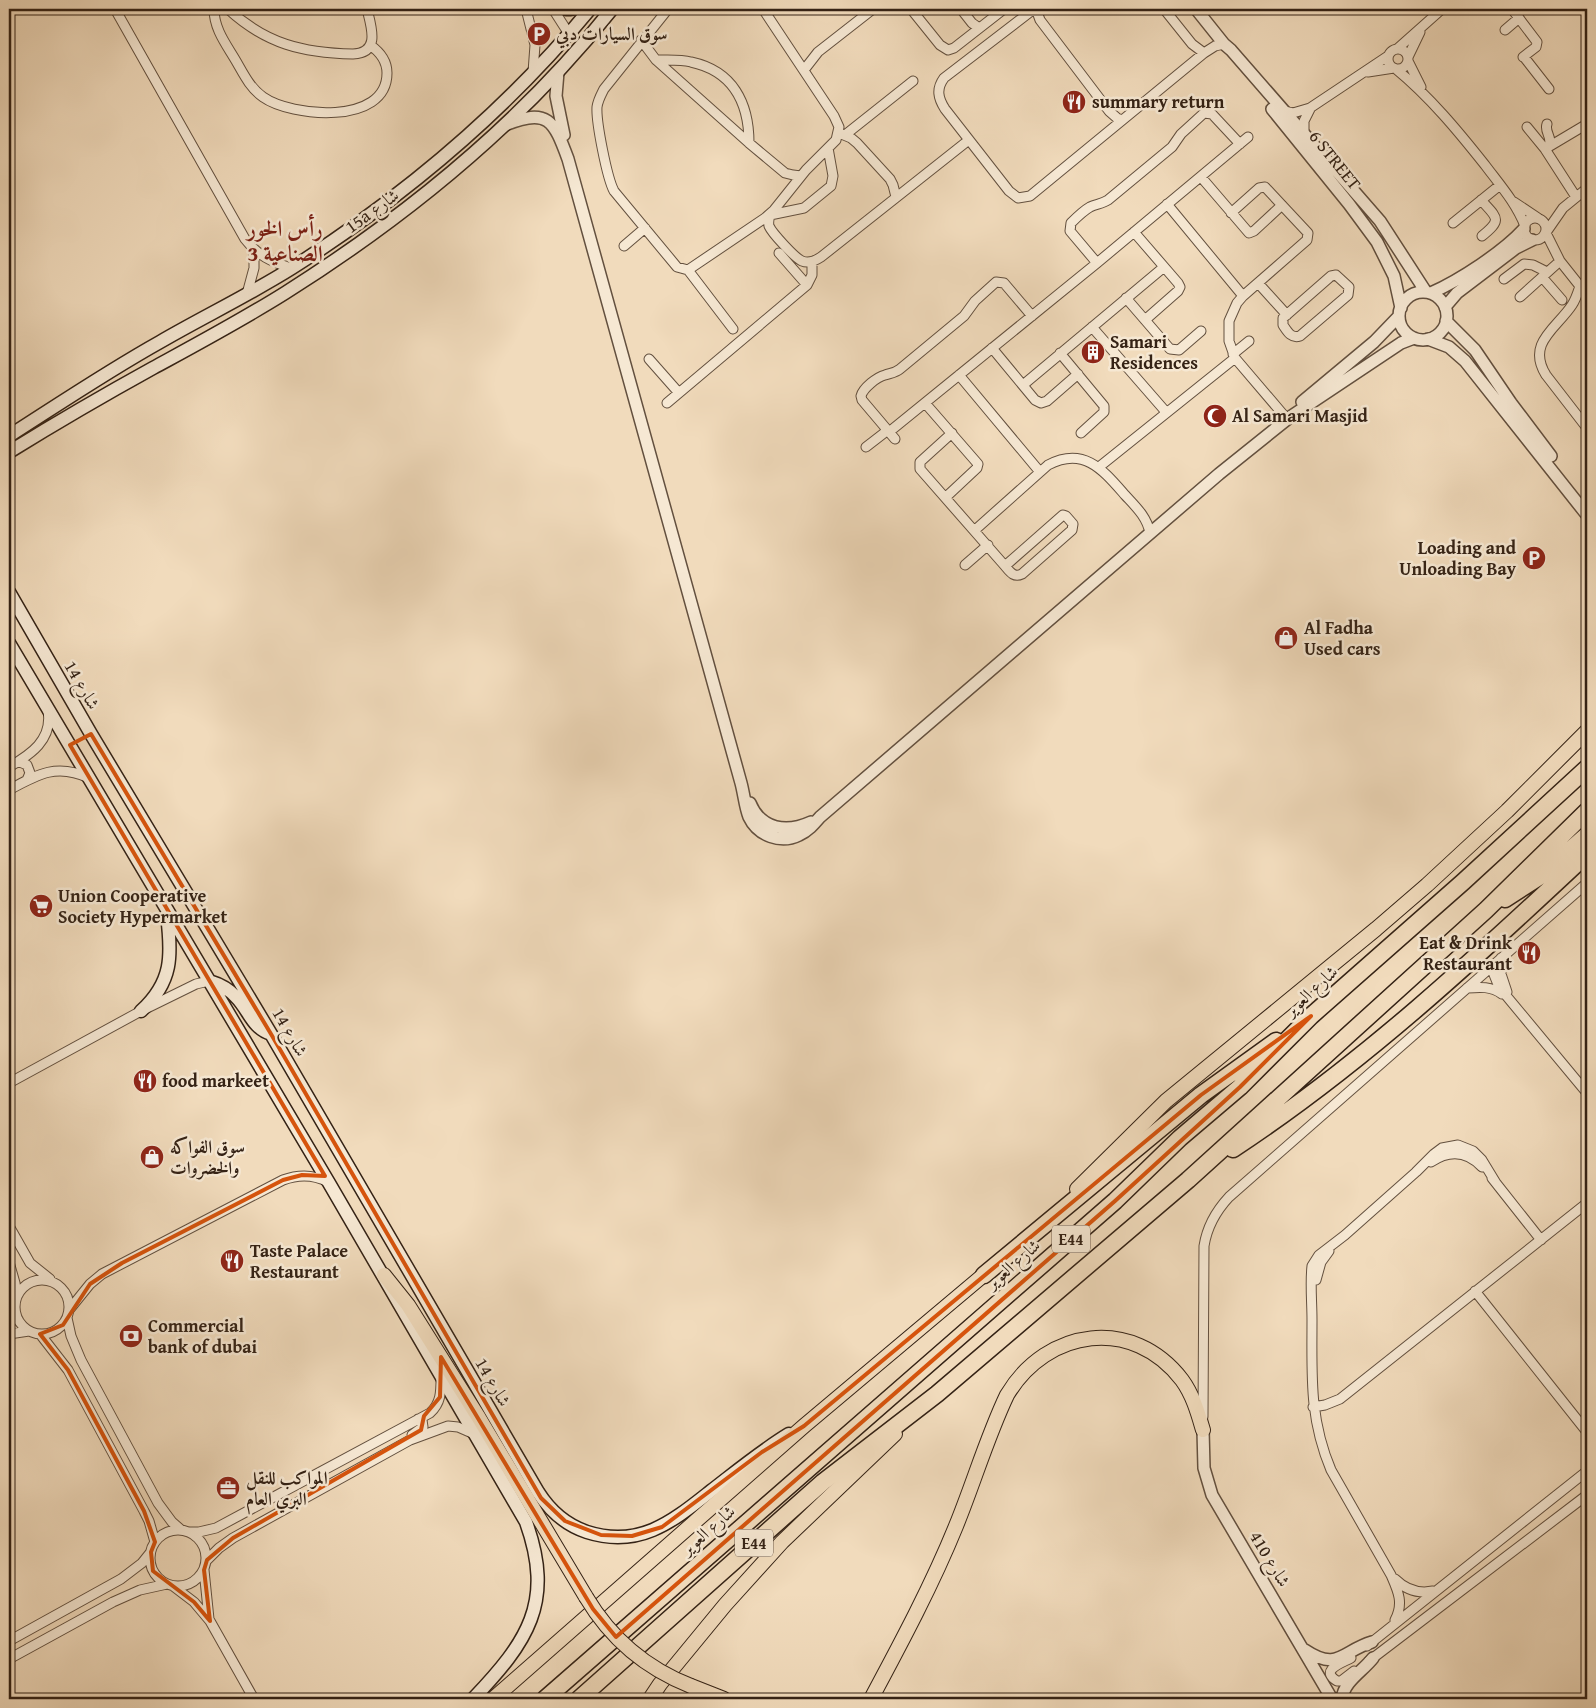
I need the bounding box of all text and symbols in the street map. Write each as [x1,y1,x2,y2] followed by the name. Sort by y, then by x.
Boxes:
[555,20,668,49] place label: سوق السيارات دبي
[526,21,552,47] parking icon: سوق السيارات دبي
[1092,88,1225,115] place label: summary return
[1061,89,1087,115] restaurant icon: summary return
[1303,124,1368,195] street label: 6 STREET
[339,182,406,241] street label: 15a شارع
[244,212,323,269] district label: رأس الخور الصناعية 3
[1110,328,1198,376] place label: Samari Residences
[1080,339,1106,365] building icon: Samari Residences
[1232,402,1369,429] place label: Al Samari Masjid
[1202,403,1228,429] mosque icon: Al Samari Masjid
[1399,534,1517,582] place label: Loading and Unloading Bay
[1521,545,1547,571] parking icon: Loading and Unloading Bay
[1304,614,1381,662] place label: Al Fadha Used cars
[1273,625,1299,651] shop icon: Al Fadha Used cars
[56,655,107,715] street label: شارع 14
[58,882,227,930] place label: Union Cooperative Society Hypermarket
[28,893,54,919] supermarket icon: Union Cooperative Society Hypermarket
[1419,929,1513,977] place label: Eat & Drink Restaurant
[1516,940,1542,966] restaurant icon: Eat & Drink Restaurant
[1276,959,1345,1026] street label: شارع العوير
[264,1002,315,1062] street label: شارع 14
[162,1067,269,1094] place label: food markeet
[132,1068,158,1094] restaurant icon: food markeet
[170,1133,245,1181] place label: سوق الفواكه والخضروات
[139,1144,165,1170] shop icon: سوق الفواكه والخضروات
[1052,1226,1090,1252] road number: E44
[978,1232,1047,1298] street label: شارع العوير
[250,1237,348,1285] place label: Taste Palace Restaurant
[219,1248,245,1274] restaurant icon: Taste Palace Restaurant
[148,1312,257,1360] place label: Commercial bank of dubai
[118,1323,144,1349] bank icon: Commercial bank of dubai
[467,1352,518,1412] street label: شارع 14
[246,1464,328,1515] place label: المواكب للنقل البري العام
[215,1475,241,1501] office icon: المواكب للنقل البري العام
[673,1498,742,1564] street label: شارع العوير
[1241,1526,1298,1593] street label: شارع 410
[735,1530,773,1556] road number: E44

